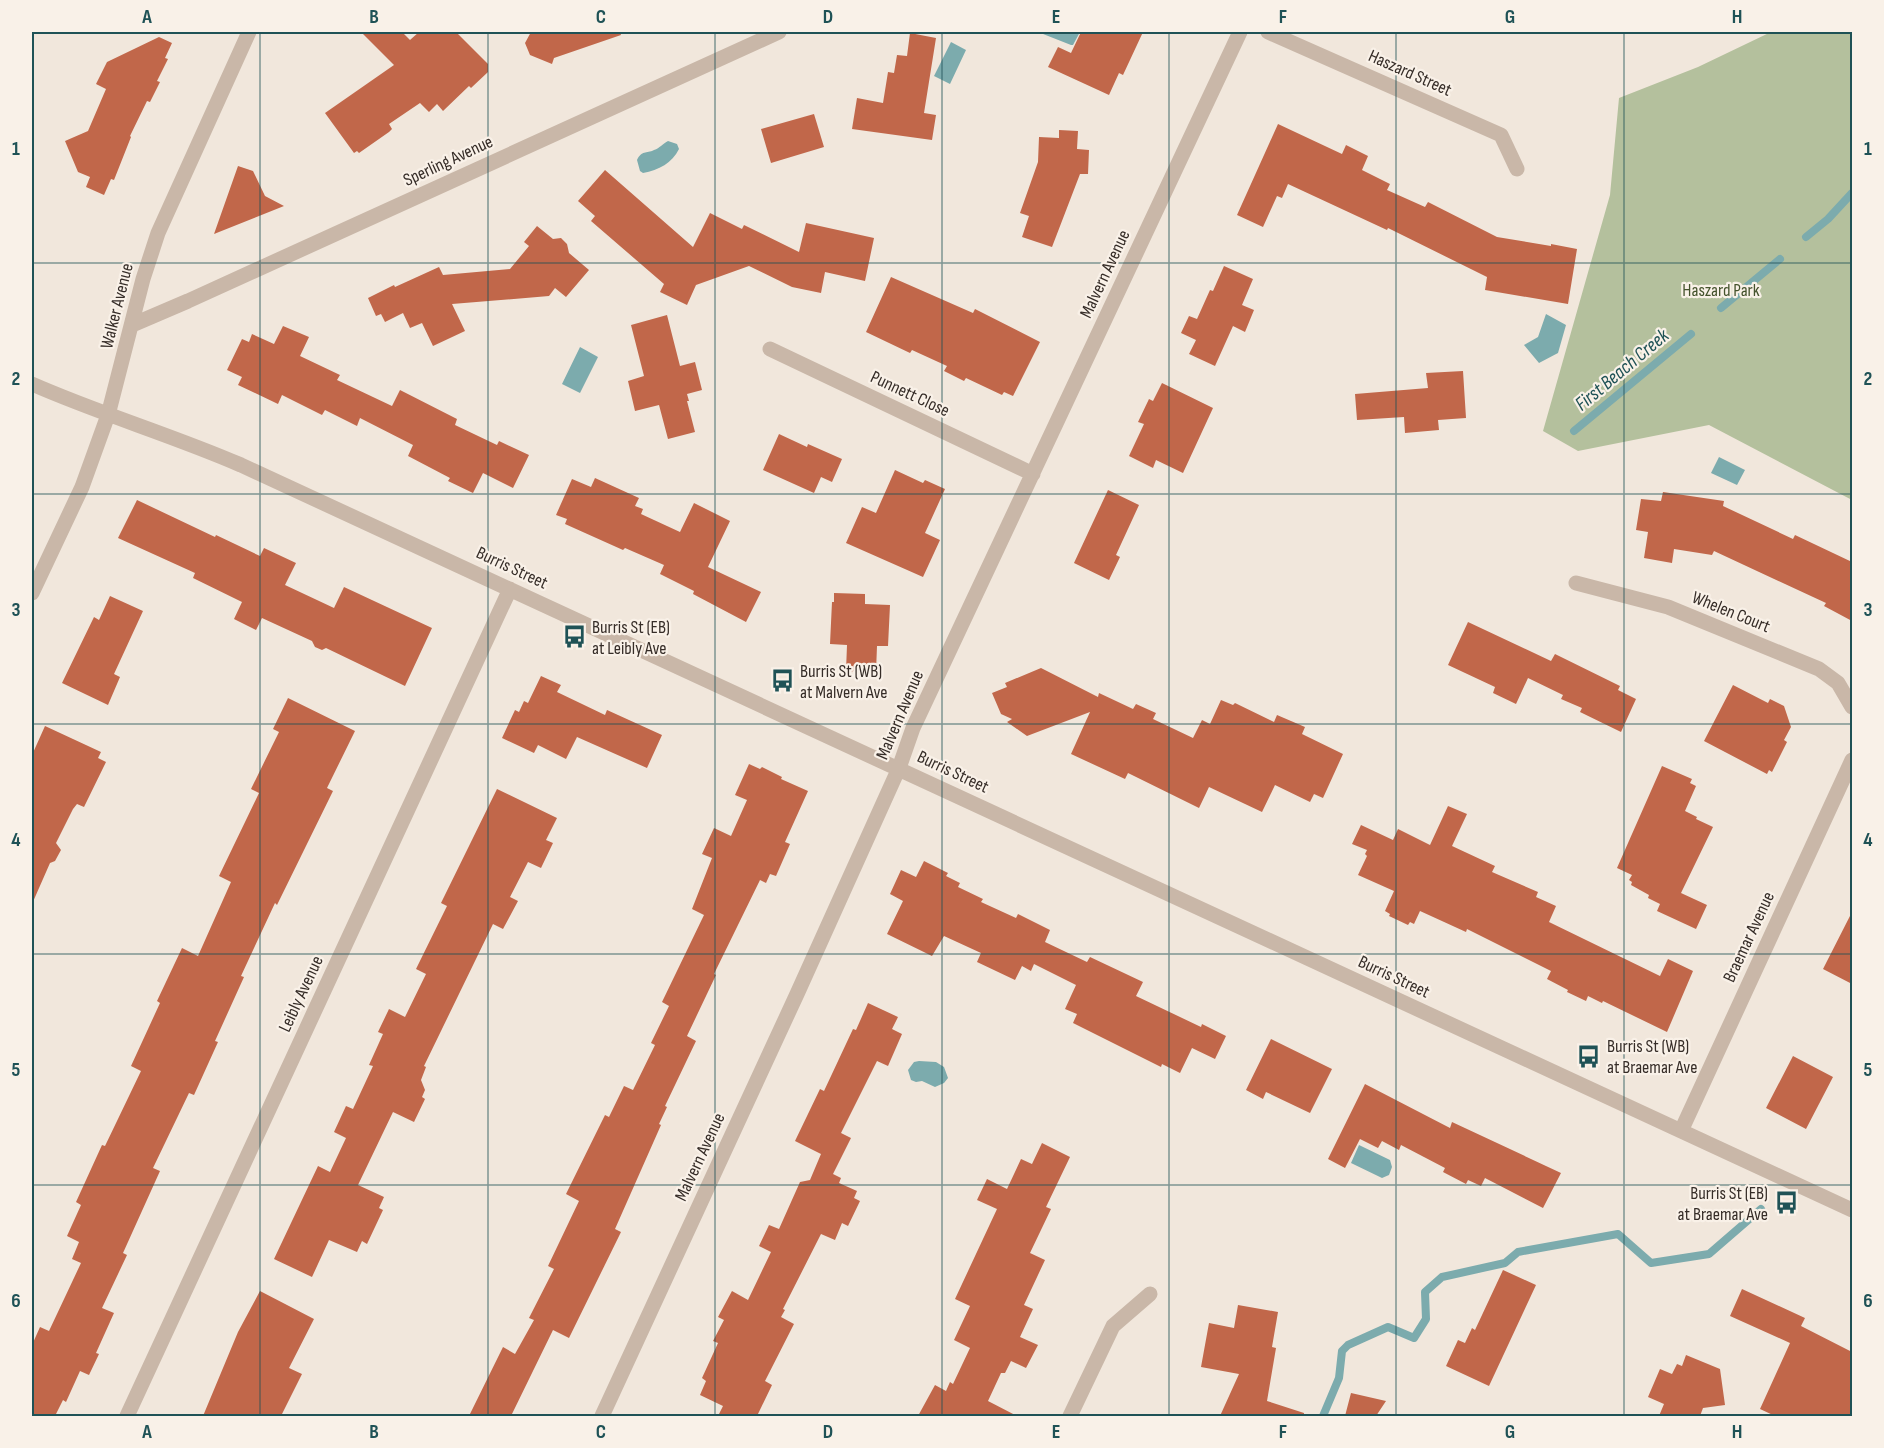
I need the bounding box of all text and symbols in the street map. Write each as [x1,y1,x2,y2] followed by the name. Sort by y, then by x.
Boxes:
[141,5,152,29] text: A
[369,5,379,29] text: B
[596,5,606,29] text: C
[823,5,833,29] text: D
[1052,5,1060,29] text: E
[1279,5,1287,29] text: F
[1505,5,1515,29] text: G
[1732,5,1742,29] text: H
[1365,45,1455,101] street label: Haszard Street
[400,131,496,191] street label: Sperling Avenue
[12,137,20,161] text: 1
[1864,137,1872,161] text: 1
[1075,227,1135,321] street label: Malvern Avenue
[96,261,138,351] street label: Walker Avenue
[1682,280,1760,301] park label: Haszard Park
[1570,324,1674,416] water label: First Beach Creek
[12,367,20,391] text: 2
[867,367,953,421] street label: Punnett Close
[1864,367,1872,391] text: 2
[473,542,552,594] street label: Burris Street
[1689,587,1774,637] street label: Whelen Court
[12,598,21,622] text: 3
[1864,598,1873,622] text: 3
[592,617,670,659] place label: Burris St (EB) at Leibly Ave
[561,624,587,650] bus stop icon: Burris St (EB) at Leibly Ave
[800,661,888,703] place label: Burris St (WB) at Malvern Ave
[872,667,928,763] street label: Malvern Avenue
[769,668,795,694] bus stop icon: Burris St (WB) at Malvern Ave
[914,746,993,798] street label: Burris Street
[11,828,21,852] text: 4
[1863,828,1873,852] text: 4
[1719,888,1779,986] street label: Braemar Avenue
[1355,951,1434,1003] street label: Burris Street
[274,953,328,1035] street label: Leibly Avenue
[1607,1036,1697,1078] place label: Burris St (WB) at Braemar Ave
[1576,1043,1602,1069] bus stop icon: Burris St (WB) at Braemar Ave
[12,1058,21,1082] text: 5
[1864,1058,1873,1082] text: 5
[670,1110,730,1204] street label: Malvern Avenue
[1678,1183,1768,1225] place label: Burris St (EB) at Braemar Ave
[1773,1190,1799,1216] bus stop icon: Burris St (EB) at Braemar Ave
[11,1289,21,1313] text: 6
[1863,1289,1873,1313] text: 6
[141,1420,152,1444] text: A
[369,1420,379,1444] text: B
[596,1420,606,1444] text: C
[823,1420,833,1444] text: D
[1052,1420,1060,1444] text: E
[1279,1420,1287,1444] text: F
[1505,1420,1515,1444] text: G
[1732,1420,1742,1444] text: H

